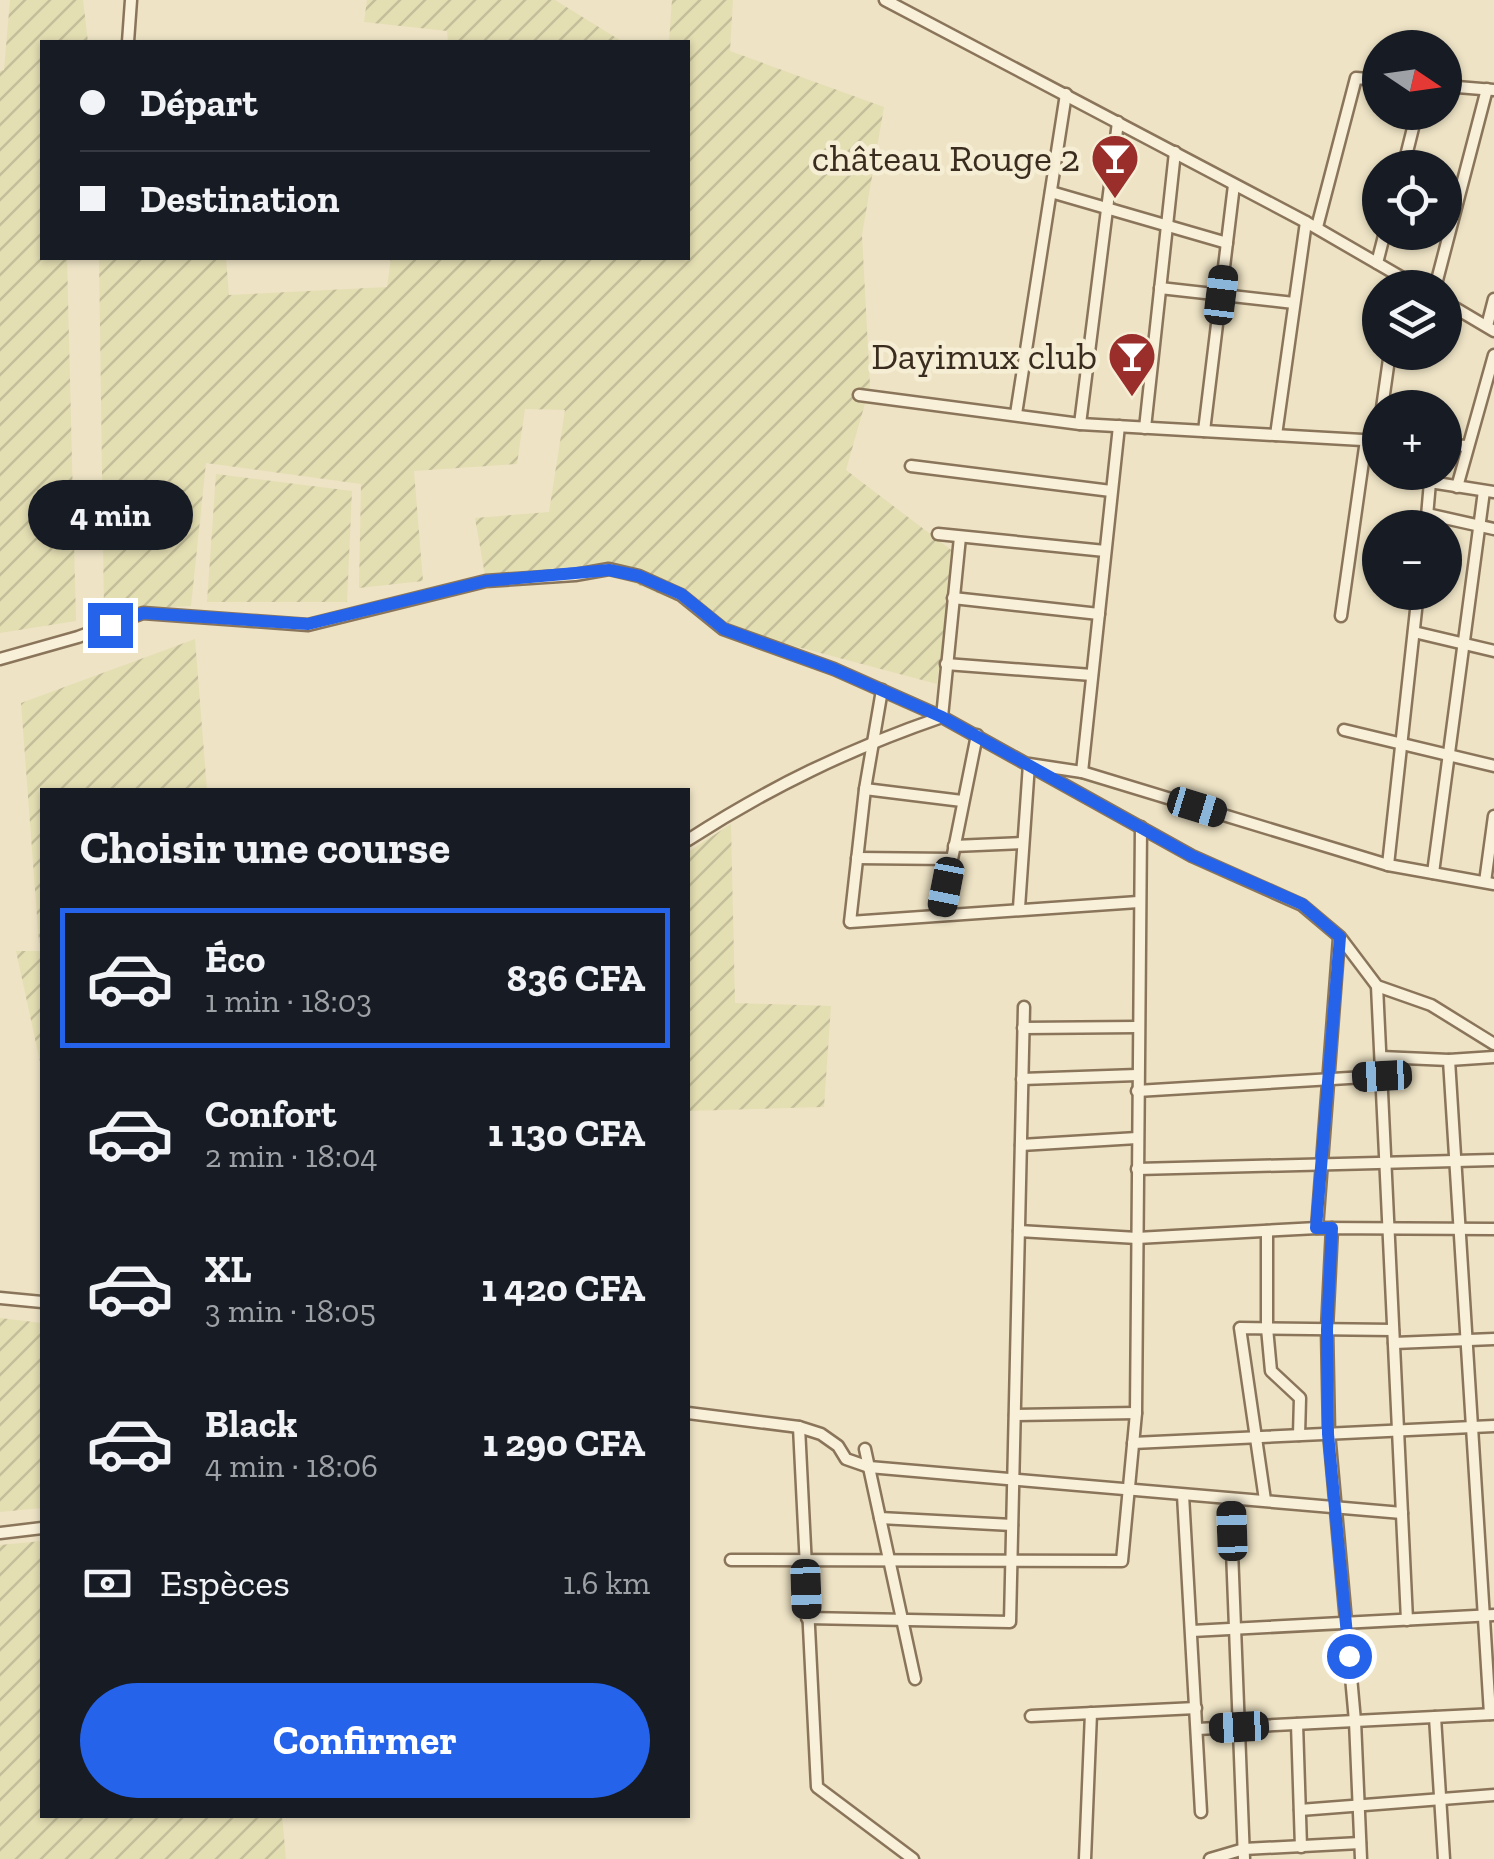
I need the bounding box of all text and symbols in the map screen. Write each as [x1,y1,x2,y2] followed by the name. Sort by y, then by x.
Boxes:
[1362,30,1462,130] north arrow
[1362,30,1462,610] map controls
[140,80,258,126] text: Départ
[1089,132,1141,200] bar icon: château Rouge 2
[812,135,1080,181] place label: château Rouge 2
[1362,150,1462,250] button: locate
[140,176,339,222] text: Destination
[1202,263,1240,327] car
[1362,270,1462,370] button: layers
[1106,330,1158,398] bar icon: Dayimux club
[871,333,1097,379] place label: Dayimux club
[1362,390,1462,490] button: +
[28,480,192,550] callout: 4 min
[70,496,151,534] text: 4 min
[1362,510,1462,610] button: −
[88,603,133,648] route end
[1164,784,1230,830] car
[80,821,450,875] text: Choisir une course
[926,855,966,919] car
[85,933,175,1023] icon: car
[205,936,265,982] text: Éco
[507,955,645,1001] text: 836 CFA
[205,982,372,1020] text: 1 min · 18:03
[1351,1059,1413,1093] car
[85,1088,175,1178] icon: car
[205,1091,336,1137] text: Confort
[488,1110,645,1156] text: 1 130 CFA
[205,1137,378,1175] text: 2 min · 18:04
[85,1243,175,1333] icon: car
[205,1246,252,1292] text: XL
[482,1265,645,1311] text: 1 420 CFA
[205,1292,376,1330] text: 3 min · 18:05
[85,1398,175,1488] icon: car
[205,1401,298,1447] text: Black
[483,1420,645,1466] text: 1 290 CFA
[205,1447,378,1485] text: 4 min · 18:06
[1216,1500,1248,1562] car
[80,1556,135,1611] icon: cash
[790,1558,822,1620] car
[160,1560,290,1606] text: Espèces
[563,1564,650,1602] text: 1.6 km
[1327,1634,1372,1679] route start
[80,1683,650,1798] button: Confirmer
[1208,1710,1270,1744] car

